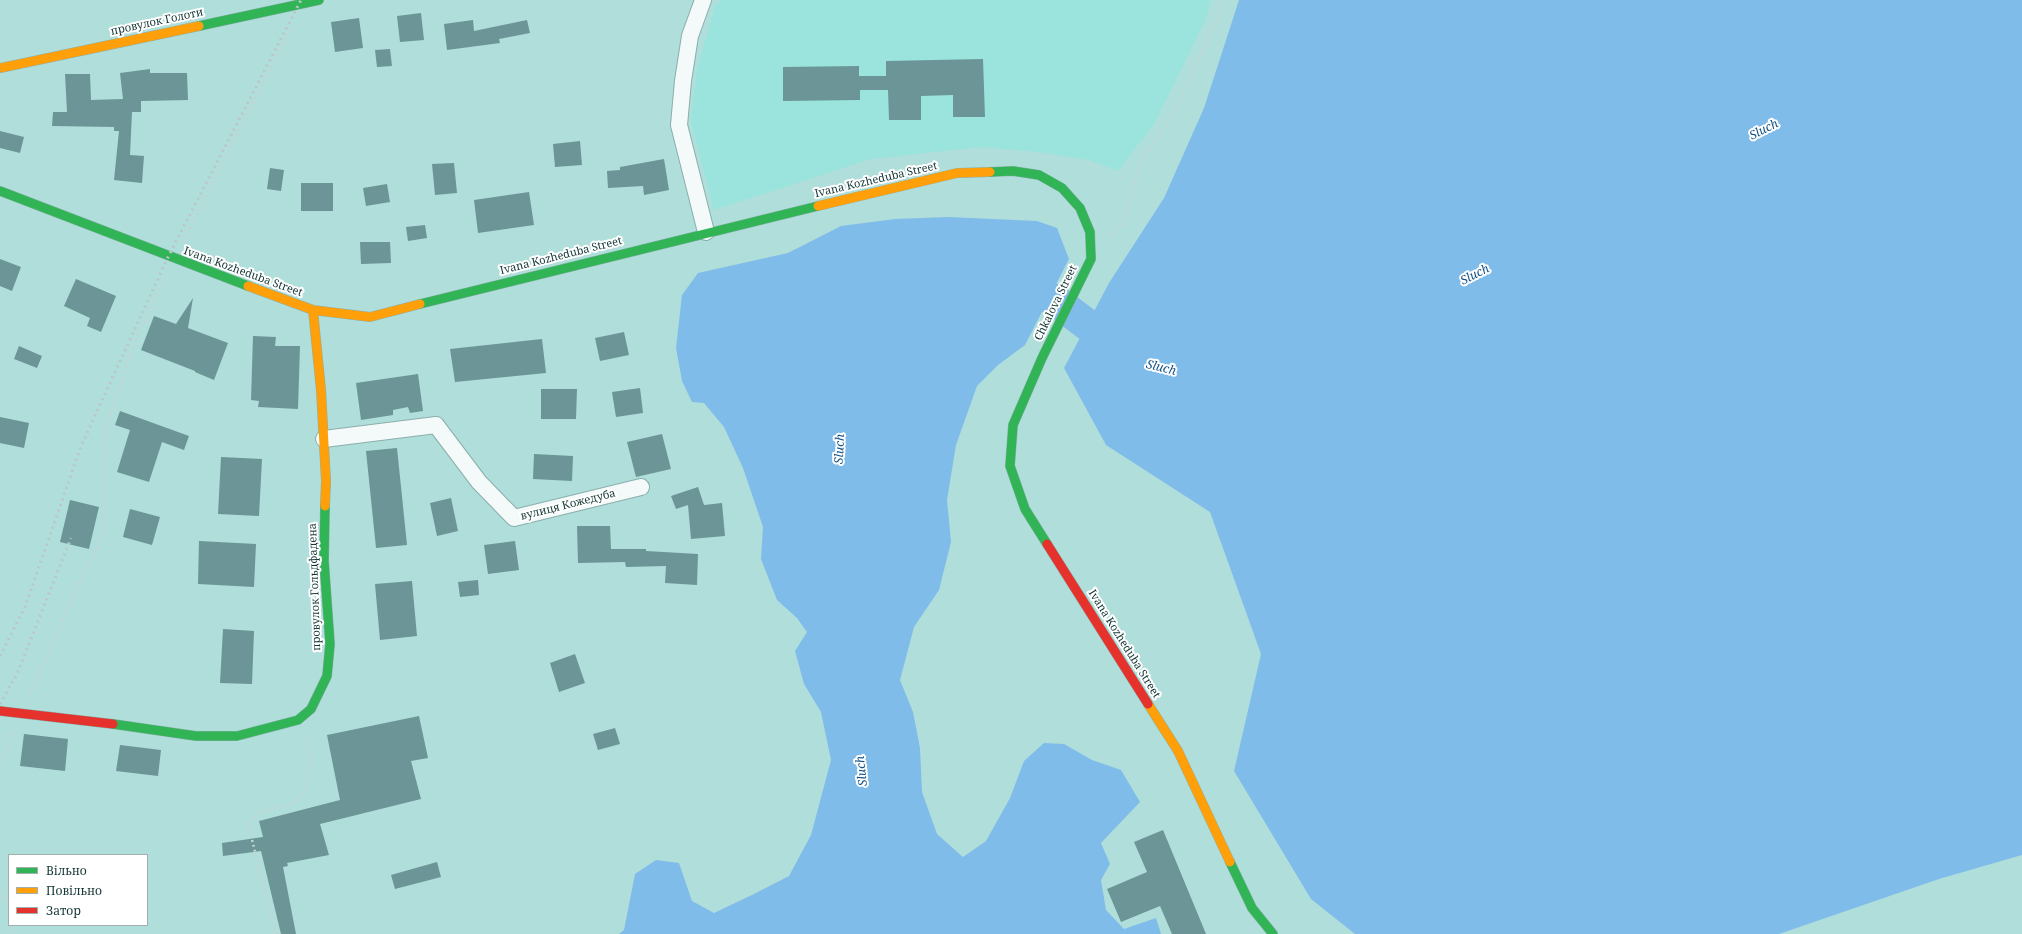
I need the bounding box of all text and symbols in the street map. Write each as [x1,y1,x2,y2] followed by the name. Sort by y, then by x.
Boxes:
[109,6,205,38] street label: провулок Голоти
[1747,117,1781,143] water label: Sluch
[813,159,939,201] street label: Ivana Kozheduba Street
[499,234,623,278] street label: Ivana Kozheduba Street
[182,244,304,300] street label: Ivana Kozheduba Street
[1458,262,1492,288] water label: Sluch
[1032,263,1080,343] street label: Chkalova Street
[1145,357,1177,379] water label: Sluch
[832,433,848,465] water label: Sluch
[519,487,617,523] street label: вулиця Кожедуба
[306,523,324,651] street label: провулок Гольдфадена
[1085,587,1163,701] street label: Ivana Kozheduba Street
[853,755,871,787] water label: Sluch
[8,854,148,926] legend
[46,862,87,879] text: Вільно
[46,882,102,899] text: Повільно
[46,902,81,919] text: Затор

